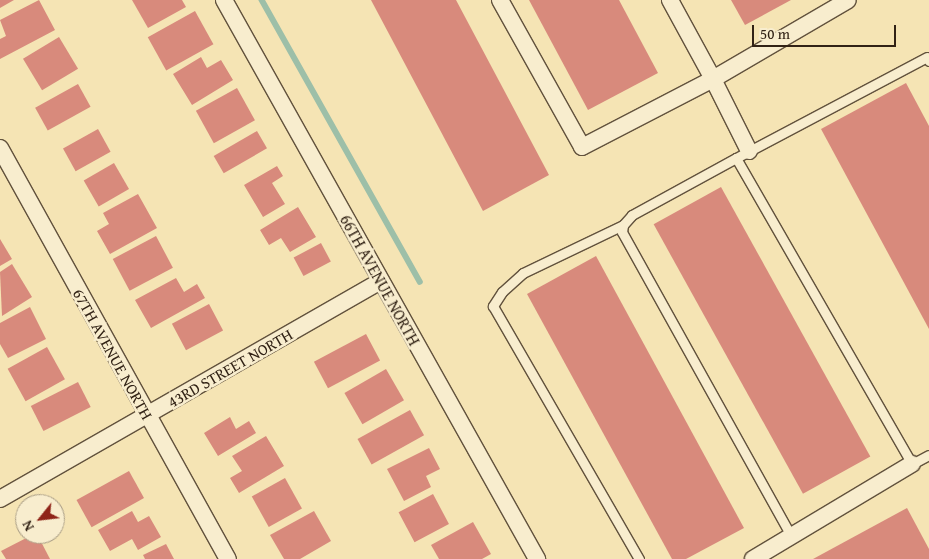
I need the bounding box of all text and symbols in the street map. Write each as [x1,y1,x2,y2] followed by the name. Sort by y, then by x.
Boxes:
[754,15,898,47] scale bar
[760,23,790,44] text: 50 m
[336,211,424,349] street label: 66TH AVENUE NORTH
[69,285,157,423] street label: 67TH AVENUE NORTH
[164,324,296,412] street label: 43RD STREET NORTH
[15,494,65,544] north arrow
[17,517,39,535] text: N

